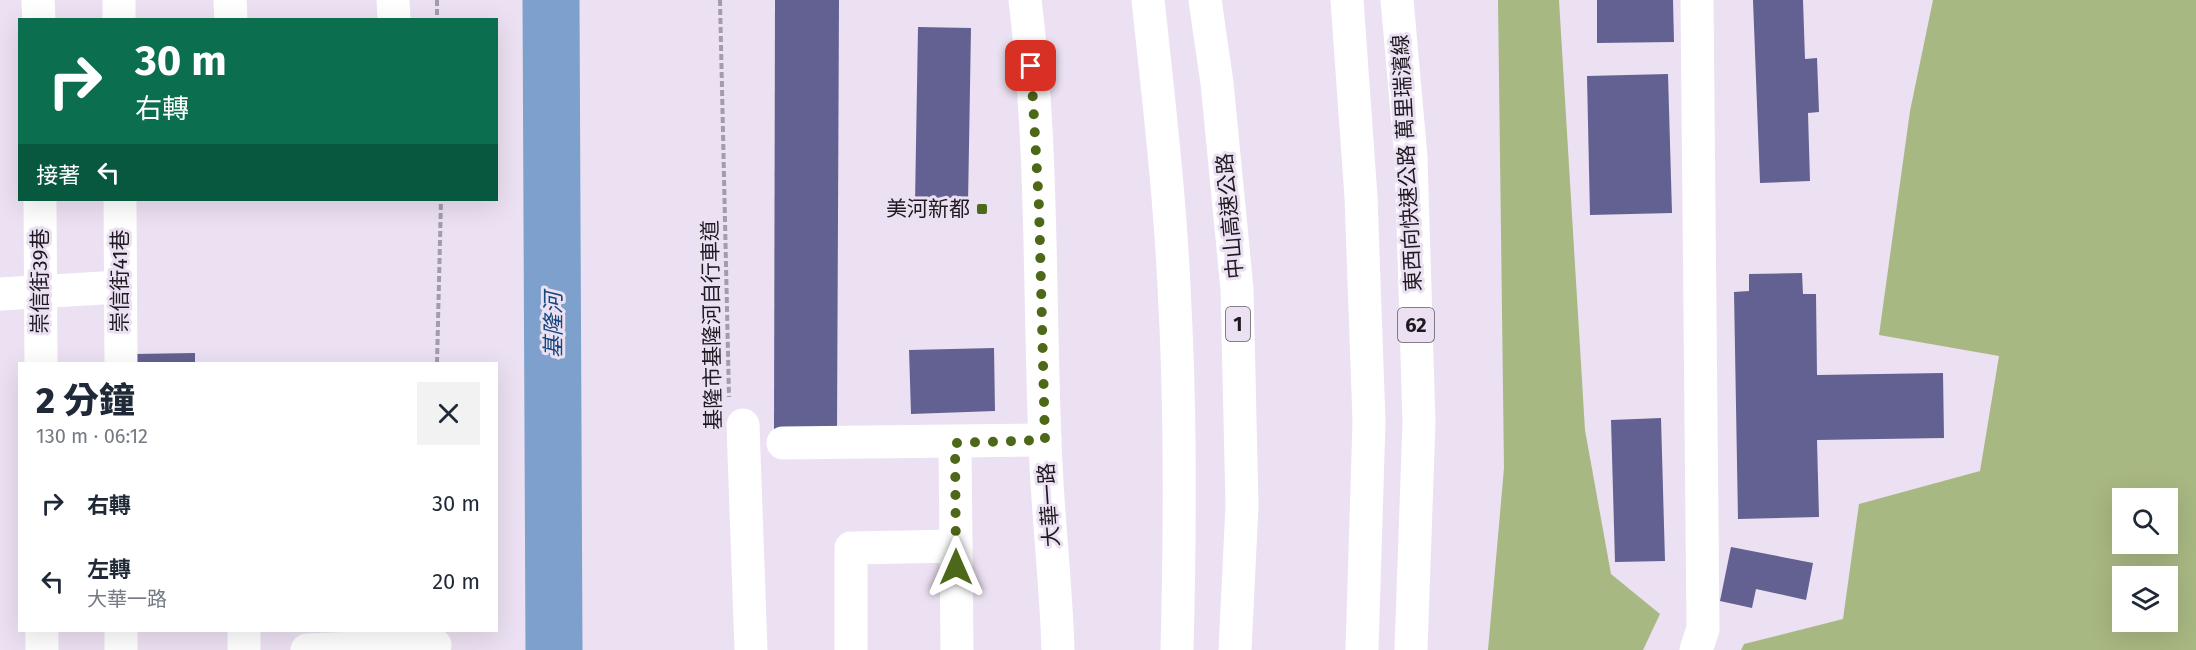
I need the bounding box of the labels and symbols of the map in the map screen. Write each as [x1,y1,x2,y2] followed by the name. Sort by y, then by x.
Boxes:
[1387,34,1427,292] street label: 東西向快速公路 萬里瑞濱線
[1005,40,1056,91] pin
[1212,152,1248,280] street label: 中山高速公路
[886,196,970,222] place label: 美河新都
[975,202,989,216] marker: 美河新都
[697,220,727,430] street label: 基隆市基隆河自行車道
[27,228,53,334] street label: 崇信街39巷
[107,229,133,333] street label: 崇信街41巷
[540,288,567,358] water label: 基隆河
[1226,307,1250,341] road number: 1
[1398,308,1434,342] road number: 62
[1033,462,1065,548] street label: 大華一路
[924,535,988,599] position arrow

